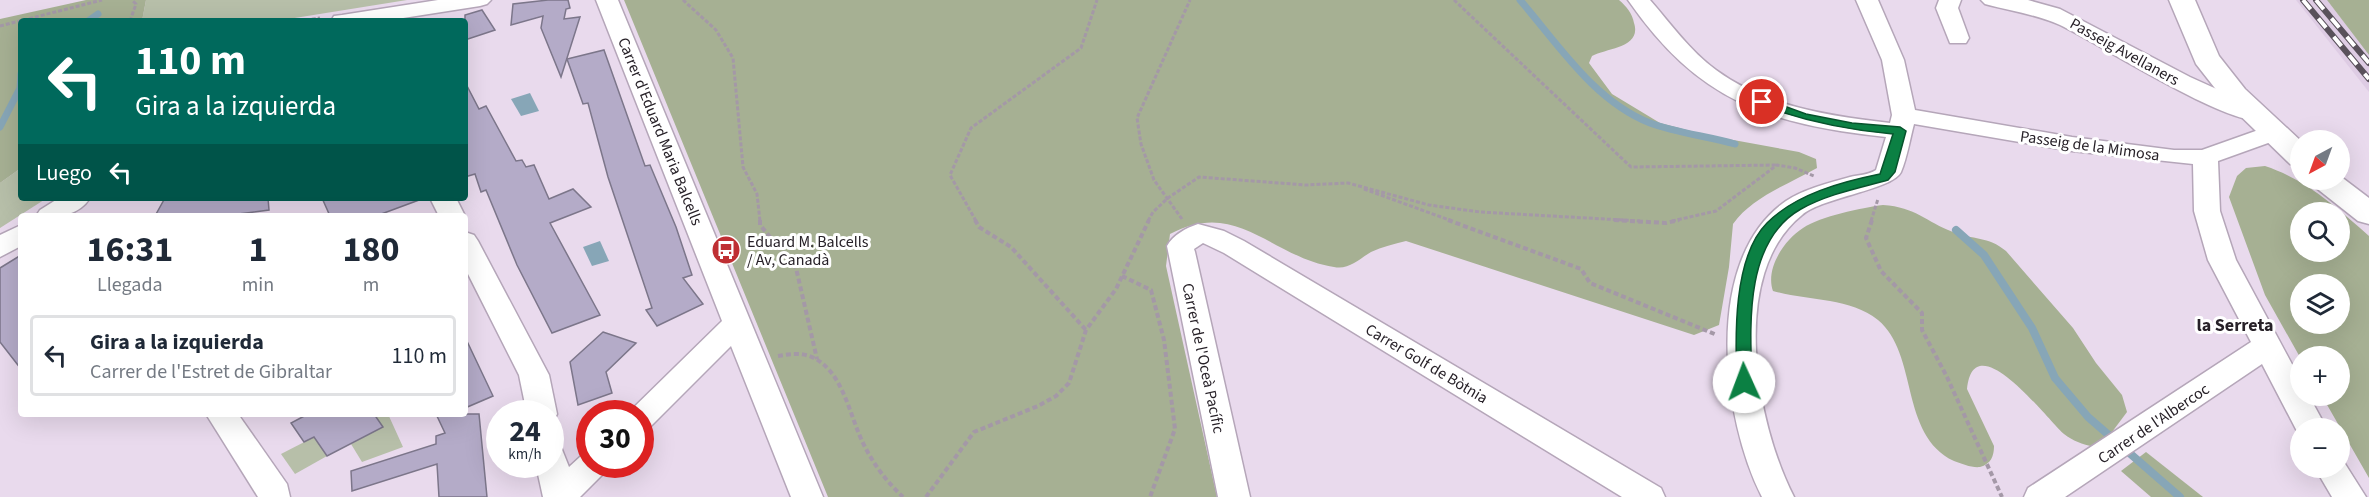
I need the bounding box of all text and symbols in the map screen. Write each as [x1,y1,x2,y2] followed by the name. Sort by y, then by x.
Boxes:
[2066,13,2183,91] street label: Passeig Avellaners
[135,31,246,91] text: 110 m
[612,34,708,229] street label: Carrer d'Eduard Maria Balcells
[36,42,114,120] icon: left
[1736,76,1787,127] pin
[1745,85,1778,118] icon: arrive
[135,87,336,126] text: Gira a la izquierda
[2019,125,2161,167] street label: Passeig de la Mimosa
[2290,130,2350,190] north arrow
[2290,130,2350,478] map controls
[104,156,137,189] icon: left
[36,157,92,189] text: Luego
[2290,202,2350,262] button: search
[86,224,173,275] text: 16:31
[248,224,267,275] text: 1
[343,224,400,275] text: 180
[747,231,869,271] place label: Eduard M. Balcells / Av, Canadà
[710,234,742,266] bus stop icon: Eduard M. Balcells / Av, Canadà
[97,271,163,299] text: Llegada
[242,271,274,299] text: min
[363,271,379,299] text: m
[2290,274,2350,334] button: layers
[1176,281,1230,435] street label: Carrer de l'Oceà Pacífic
[2197,313,2273,338] district label: la Serreta
[1361,319,1492,409] street label: Carrer Golf de Bòtnia
[90,326,264,358] text: Gira a la izquierda
[39,339,72,372] icon: left
[392,340,447,372] text: 110 m
[2290,346,2350,406] button: +
[1712,350,1776,414] position arrow
[90,358,332,386] text: Carrer de l'Estret de Gibraltar
[2094,378,2214,469] street label: Carrer de l'Albercoc
[576,400,654,478] speed limit sign: 30
[509,410,541,453] text: 24
[2290,418,2350,478] button: −
[508,444,542,465] text: km/h

